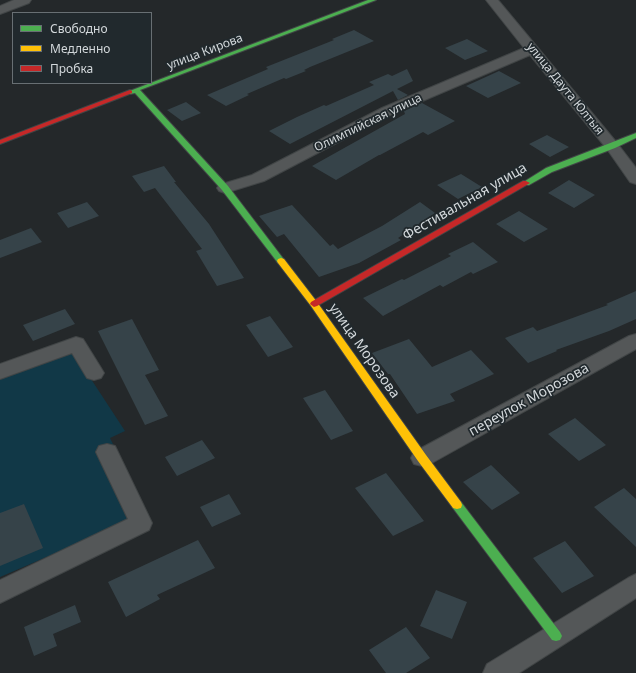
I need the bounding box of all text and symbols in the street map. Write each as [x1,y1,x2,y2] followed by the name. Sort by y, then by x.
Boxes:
[12,12,152,84] legend
[50,20,108,37] text: Свободно
[165,31,245,73] street label: улица Кирова
[50,40,110,57] text: Медленно
[523,40,607,138] street label: улица Даута Юлтыя
[50,60,93,77] text: Пробка
[312,91,424,155] street label: Олимпийская улица
[400,160,530,244] street label: Фестивальная улица
[325,300,403,402] street label: улица Морозова
[466,360,592,440] street label: переулок Морозова

